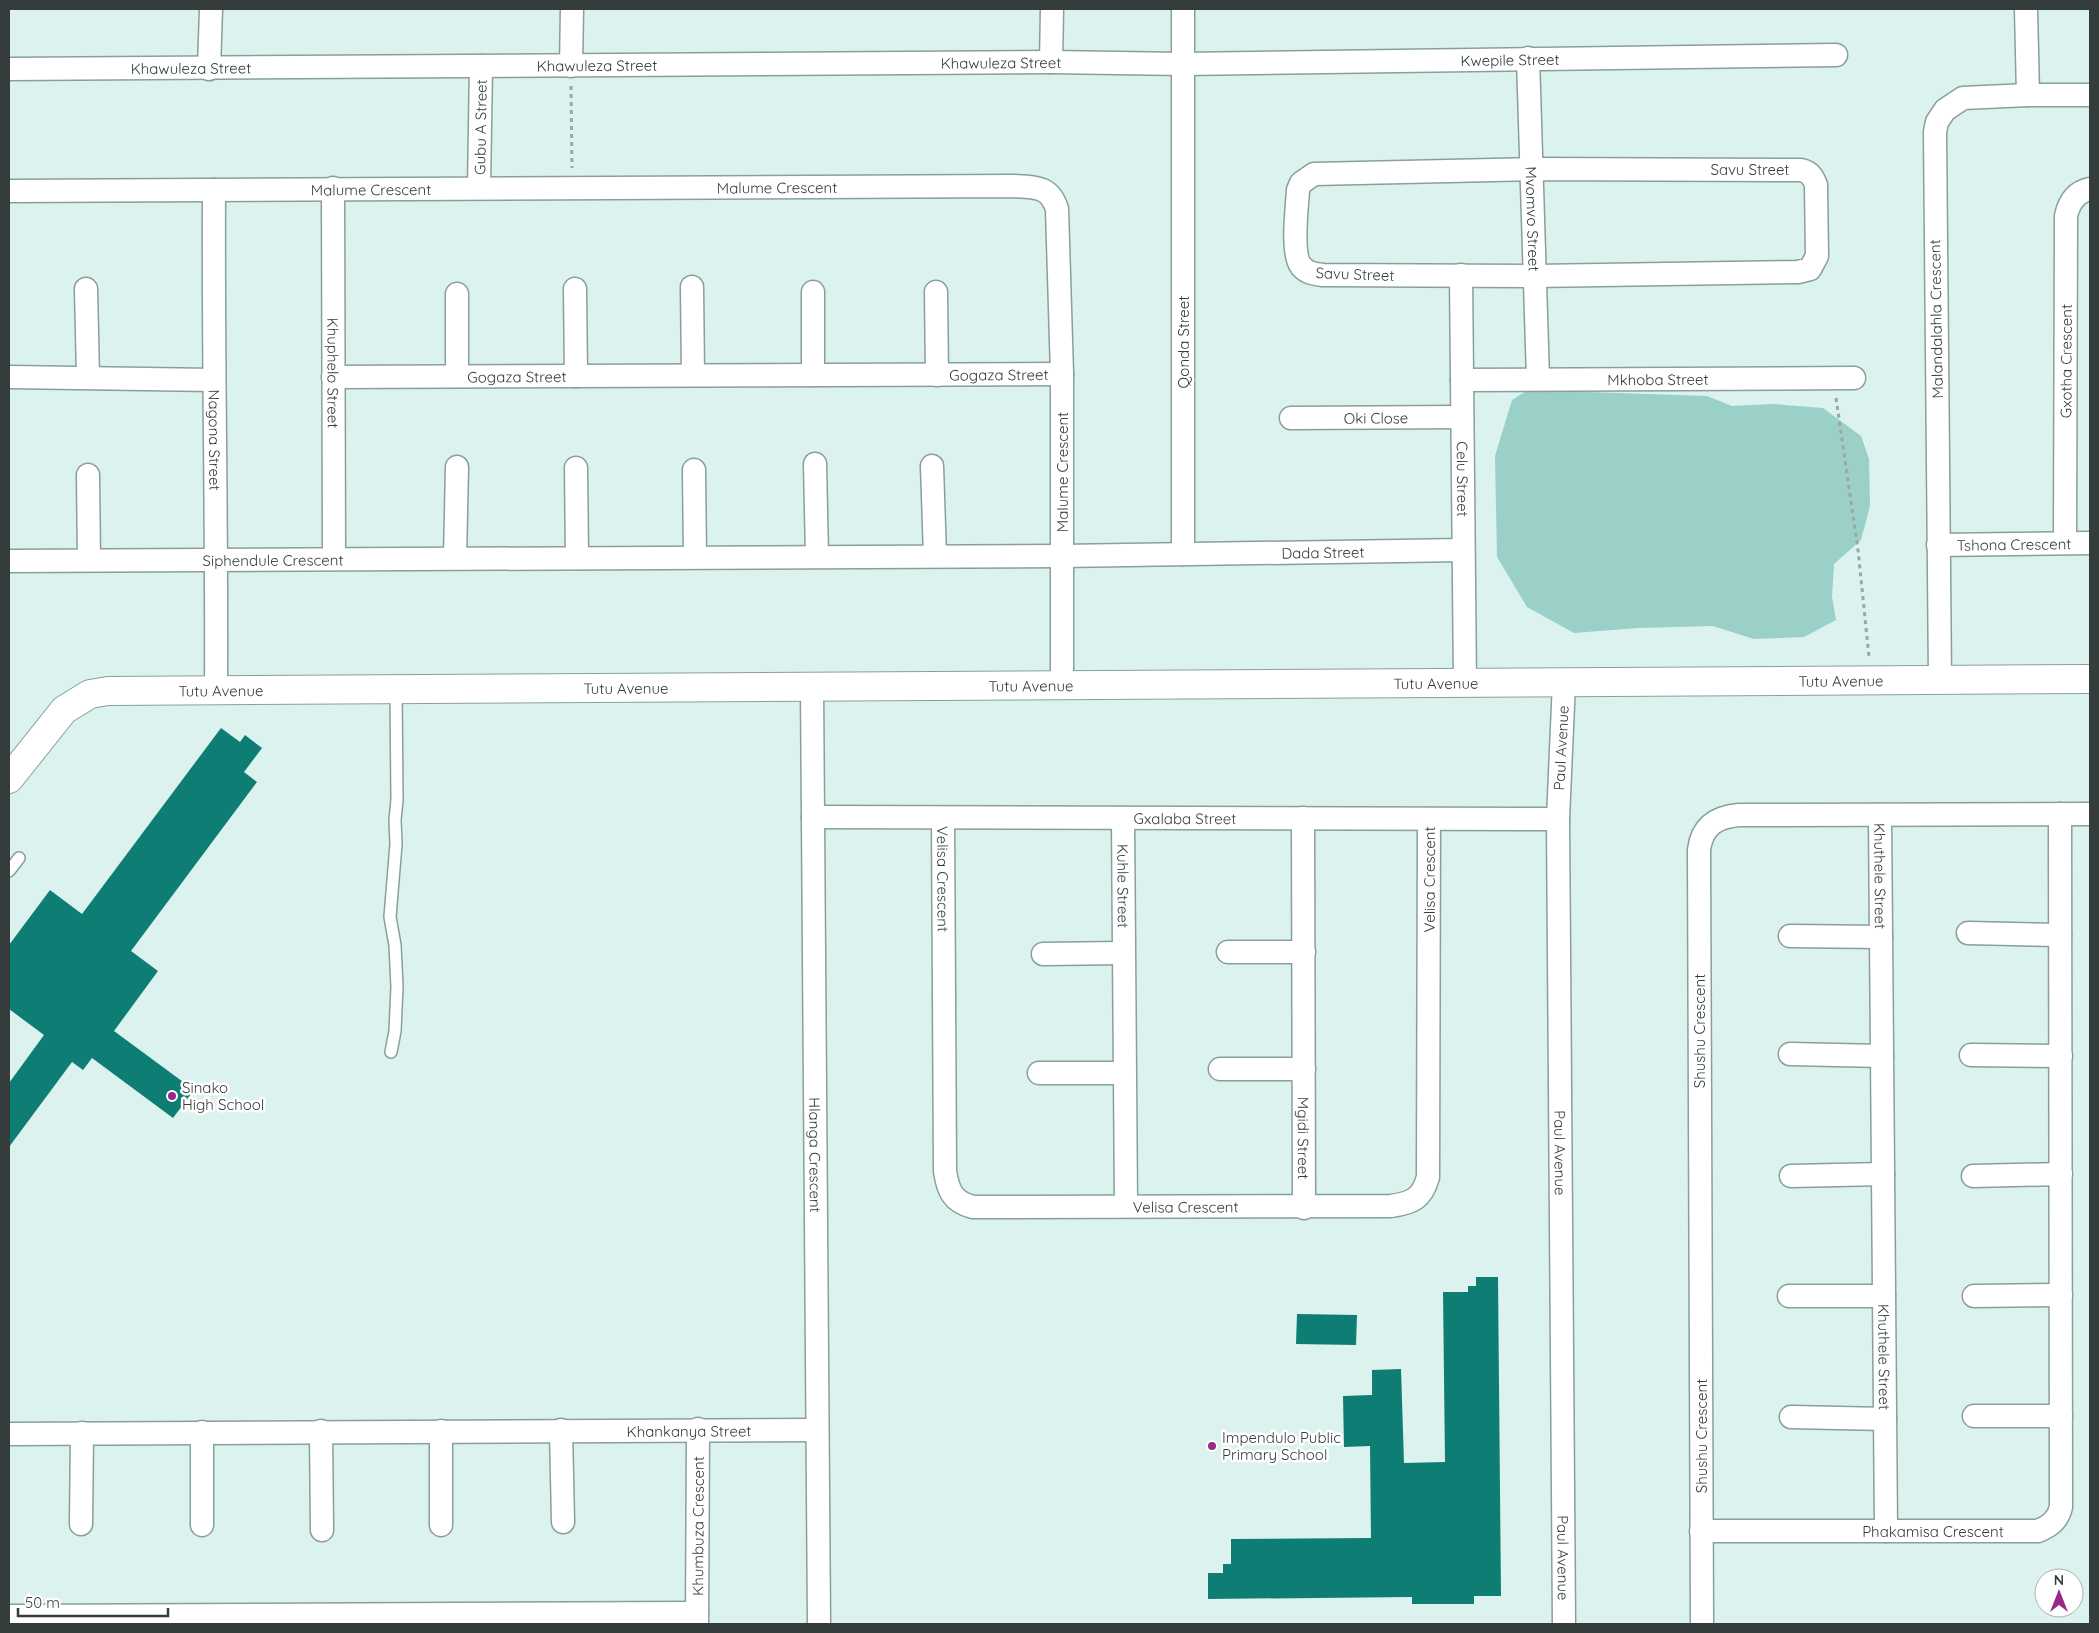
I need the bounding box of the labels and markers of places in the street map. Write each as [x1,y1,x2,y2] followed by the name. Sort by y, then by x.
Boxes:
[182,1078,264,1114] place label: Sinako High School
[166,1090,178,1102] marker: Sinako High School
[1222,1428,1341,1464] place label: Impendulo Public Primary School
[1206,1440,1218,1452] marker: Impendulo Public Primary School

